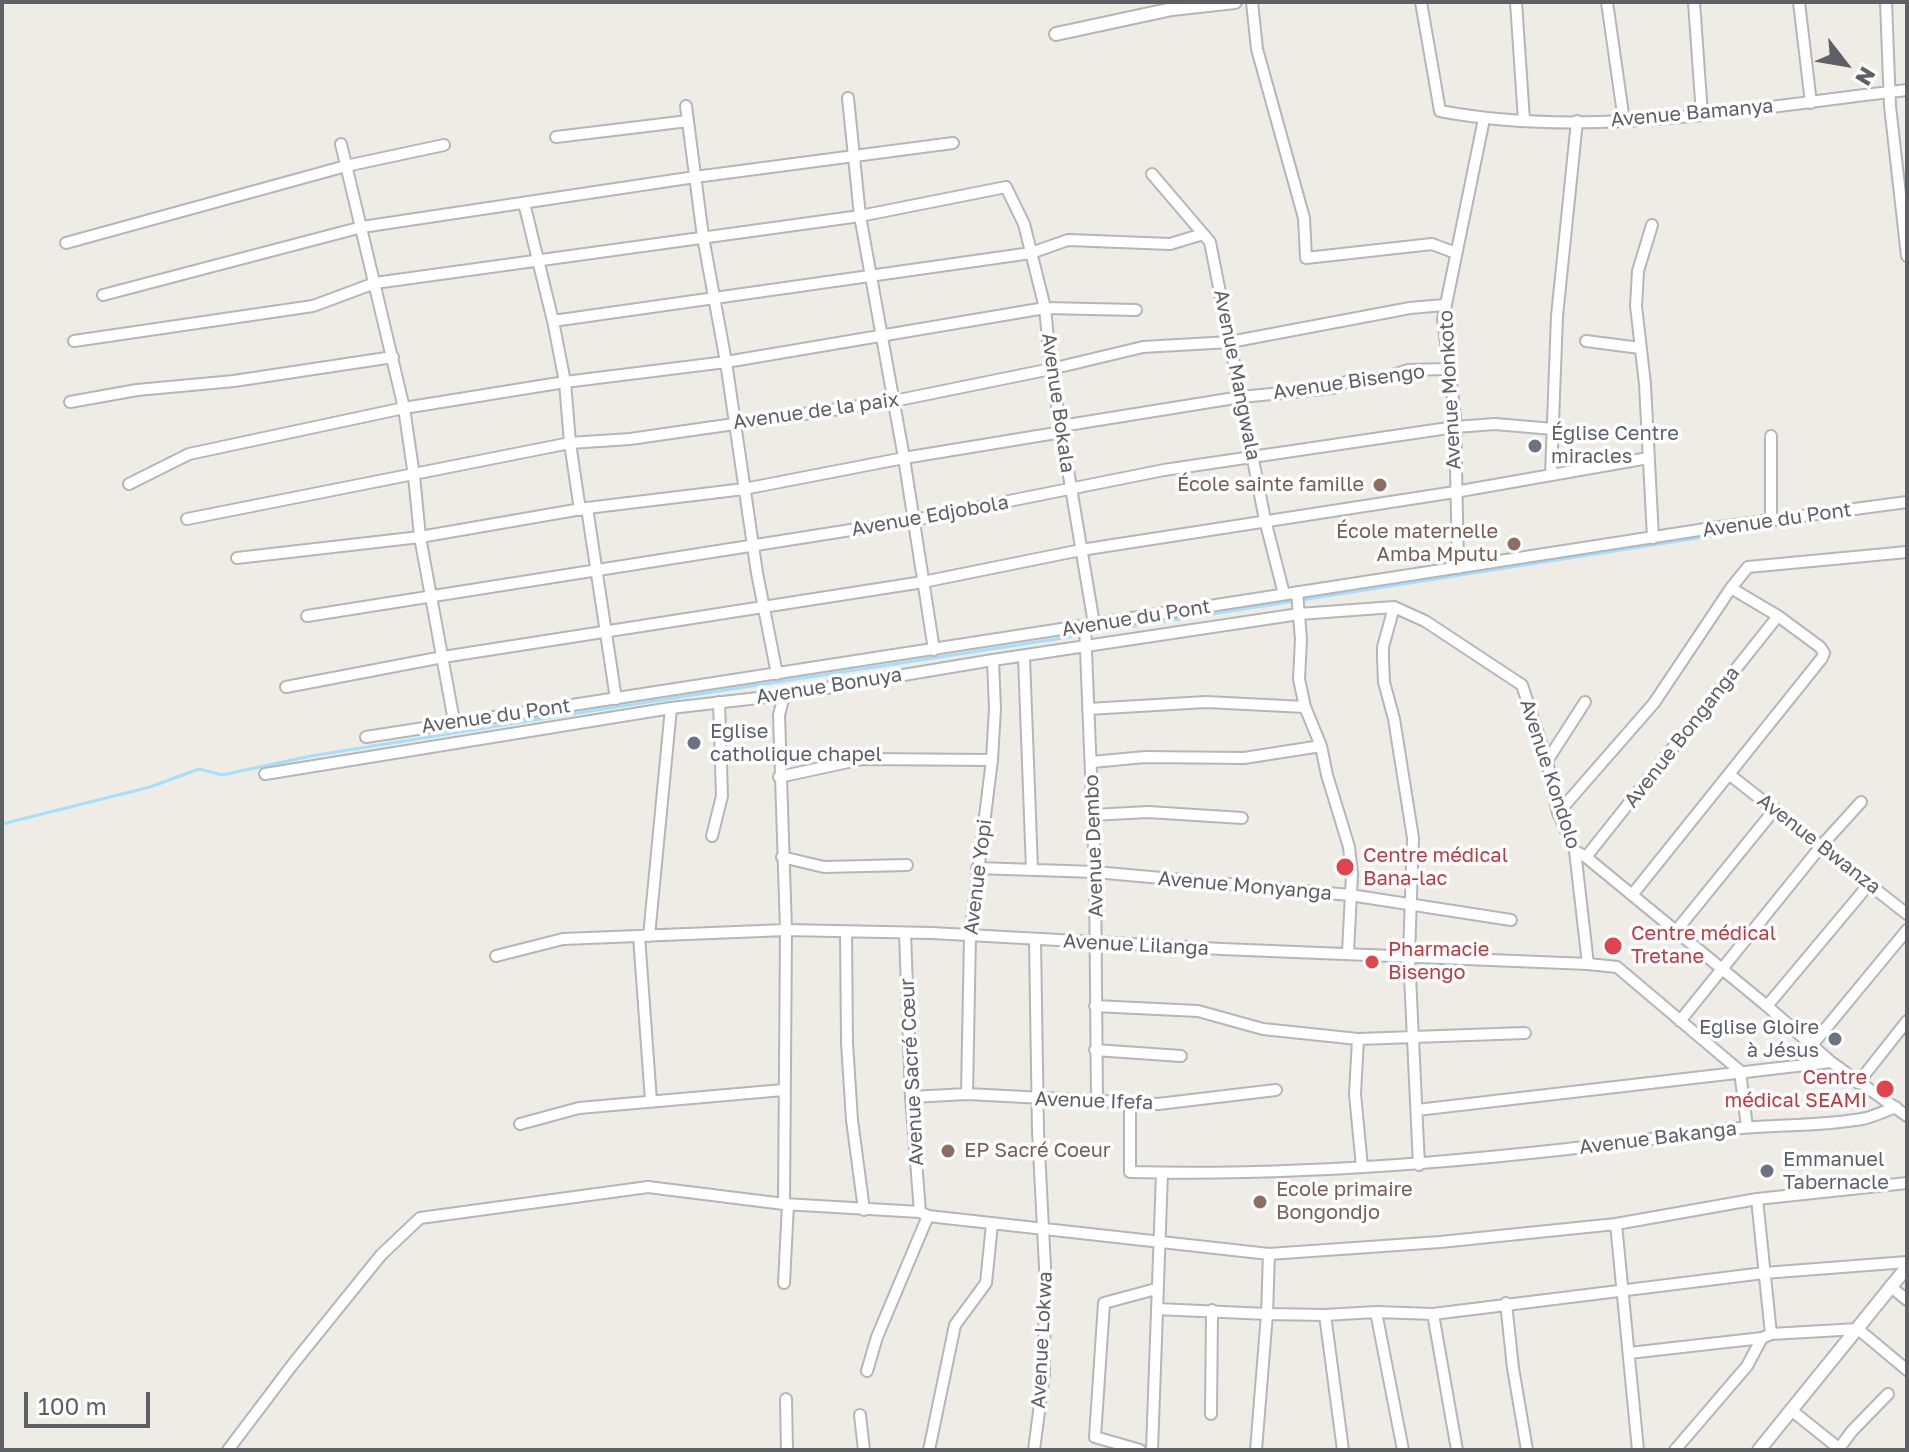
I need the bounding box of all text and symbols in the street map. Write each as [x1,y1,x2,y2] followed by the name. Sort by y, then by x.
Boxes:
[1805,24,1885,104] north arrow
[1850,62,1882,91] text: N
[1610,94,1774,132] street label: Avenue Bamanya
[1209,288,1265,462] street label: Avenue Mangwala
[1434,309,1466,471] street label: Avenue Monkoto
[1036,331,1080,475] street label: Avenue Bokala
[1271,359,1427,405] street label: Avenue Bisengo
[732,387,900,435] street label: Avenue de la paix
[1551,422,1679,469] place label: Église Centre miracles
[1526,437,1544,455] marker: Église Centre miracles
[1177,473,1364,497] place label: École sainte famille
[1371,476,1389,494] marker: École sainte famille
[849,490,1011,542] street label: Avenue Edjobola
[1701,498,1853,542] street label: Avenue du Pont
[1336,520,1498,567] place label: École maternelle Amba Mputu
[1505,535,1523,553] marker: École maternelle Amba Mputu
[1060,594,1212,642] street label: Avenue du Pont
[1619,662,1745,812] street label: Avenue Bonganga
[754,663,904,709] street label: Avenue Bonuya
[420,694,572,738] street label: Avenue du Pont
[1515,696,1585,852] street label: Avenue Kondolo
[710,720,882,767] place label: Eglise catholique chapel
[685,734,703,752] marker: Eglise catholique chapel
[1080,774,1108,918] street label: Avenue Dembo
[1753,788,1885,900] street label: Avenue Bwanza
[959,818,997,936] street label: Avenue Yopi
[1363,844,1508,891] place label: Centre médical Bana-lac
[1334,856,1356,878] marker: Centre médical Bana-lac
[1157,866,1333,906] street label: Avenue Monyanga
[1631,922,1776,969] place label: Centre médical Tretane
[1062,929,1210,961] street label: Avenue Lilanga
[1602,935,1624,957] marker: Centre médical Tretane
[1388,938,1489,985] place label: Pharmacie Bisengo
[1363,953,1381,971] marker: Pharmacie Bisengo
[895,977,929,1167] street label: Avenue Sacré Cœur
[1699,1016,1819,1063] place label: Eglise Gloire à Jésus
[1826,1030,1844,1048] marker: Eglise Gloire à Jésus
[1725,1066,1867,1113] place label: Centre médical SEAMI
[1874,1078,1896,1100] marker: Centre médical SEAMI
[1034,1087,1154,1115] street label: Avenue Ifefa
[1578,1116,1738,1160] street label: Avenue Bakanga
[964,1139,1111,1163] place label: EP Sacré Coeur
[939,1142,957,1160] marker: EP Sacré Coeur
[1783,1148,1889,1195] place label: Emmanuel Tabernacle
[1758,1162,1776,1180] marker: Emmanuel Tabernacle
[1276,1178,1413,1225] place label: Ecole primaire Bongondjo
[1251,1193,1269,1211] marker: Ecole primaire Bongondjo
[1026,1271,1058,1409] street label: Avenue Lokwa
[28,1376,154,1426] scale bar
[38,1391,107,1420] text: 100 m

